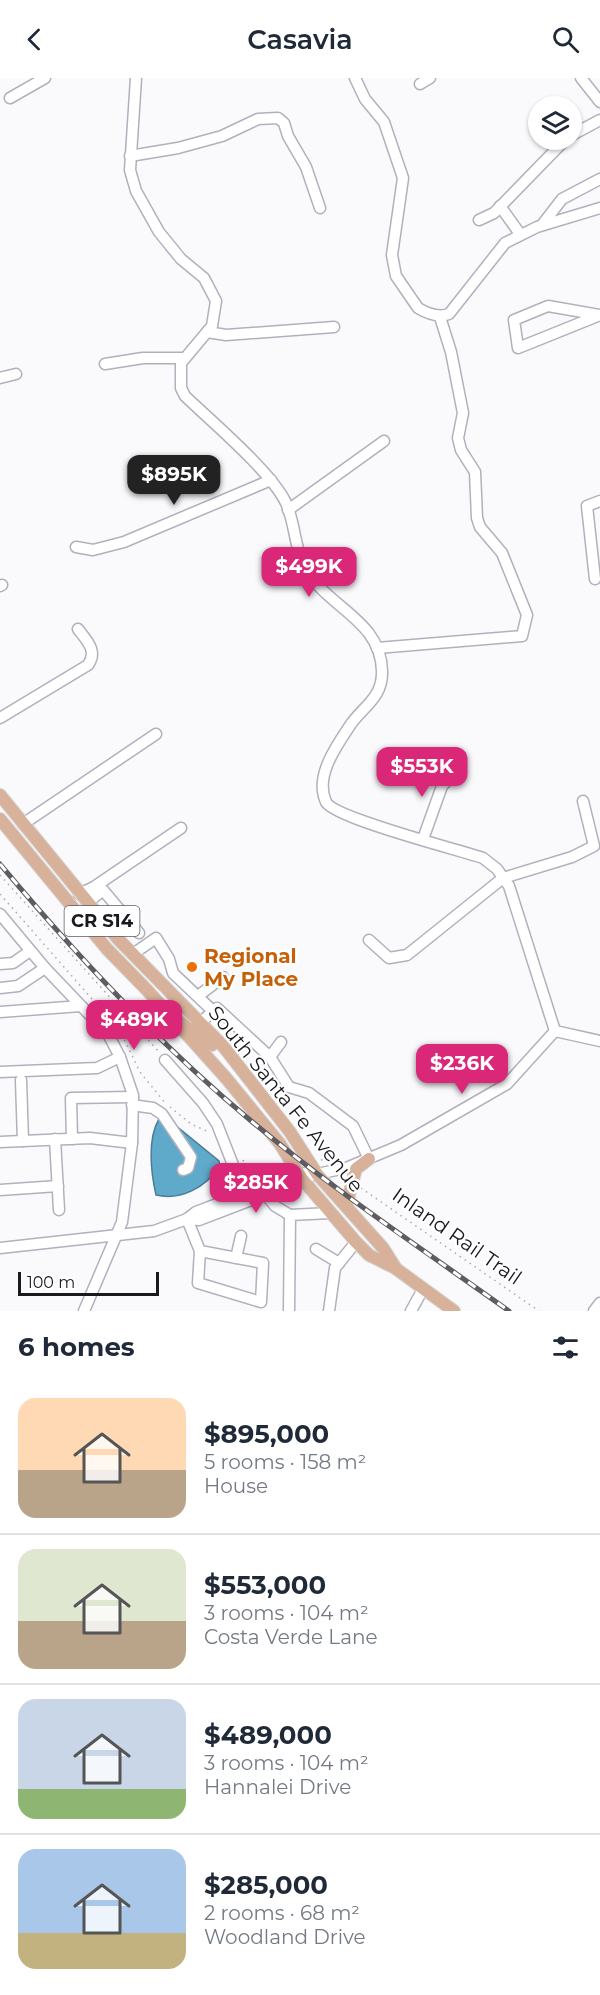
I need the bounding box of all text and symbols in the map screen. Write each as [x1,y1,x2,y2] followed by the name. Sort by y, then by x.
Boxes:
[18,23,51,56] icon: back
[247,23,353,56] text: Casavia
[549,23,582,56] icon: search
[528,96,582,150] map controls
[528,96,582,150] button: layers
[132,455,216,506] pin: $895K
[141,462,207,486] text: $895K
[267,547,351,598] pin: $499K
[276,554,342,578] text: $499K
[380,747,464,798] pin: $553K
[391,754,454,778] text: $553K
[64,906,140,936] road number: CR S14
[204,944,298,991] place label: Regional My Place
[185,960,199,974] marker: Regional My Place
[92,1000,176,1051] pin: $489K
[203,1001,369,1197] street label: South Santa Fe Avenue
[100,1007,168,1031] text: $489K
[420,1044,504,1095] pin: $236K
[430,1051,494,1075] text: $236K
[214,1163,298,1214] pin: $285K
[224,1170,288,1194] text: $285K
[388,1183,526,1289] street label: Inland Rail Trail
[18,1269,159,1296] scale bar
[27,1273,75,1292] text: 100 m
[18,1331,135,1363] text: 6 homes
[549,1331,582,1364] icon: filters
[204,1418,329,1450] text: $895,000
[66,1422,138,1494] icon: home
[204,1450,366,1474] text: 5 rooms · 158 m²
[204,1474,268,1498] text: House
[204,1569,326,1601] text: $553,000
[66,1573,138,1645] icon: home
[204,1601,369,1625] text: 3 rooms · 104 m²
[204,1625,378,1649] text: Costa Verde Lane
[204,1719,332,1751] text: $489,000
[66,1723,138,1795] icon: home
[204,1751,369,1775] text: 3 rooms · 104 m²
[204,1775,351,1799] text: Hannalei Drive
[204,1869,328,1901] text: $285,000
[66,1873,138,1945] icon: home
[204,1901,360,1925] text: 2 rooms · 68 m²
[204,1925,366,1949] text: Woodland Drive

